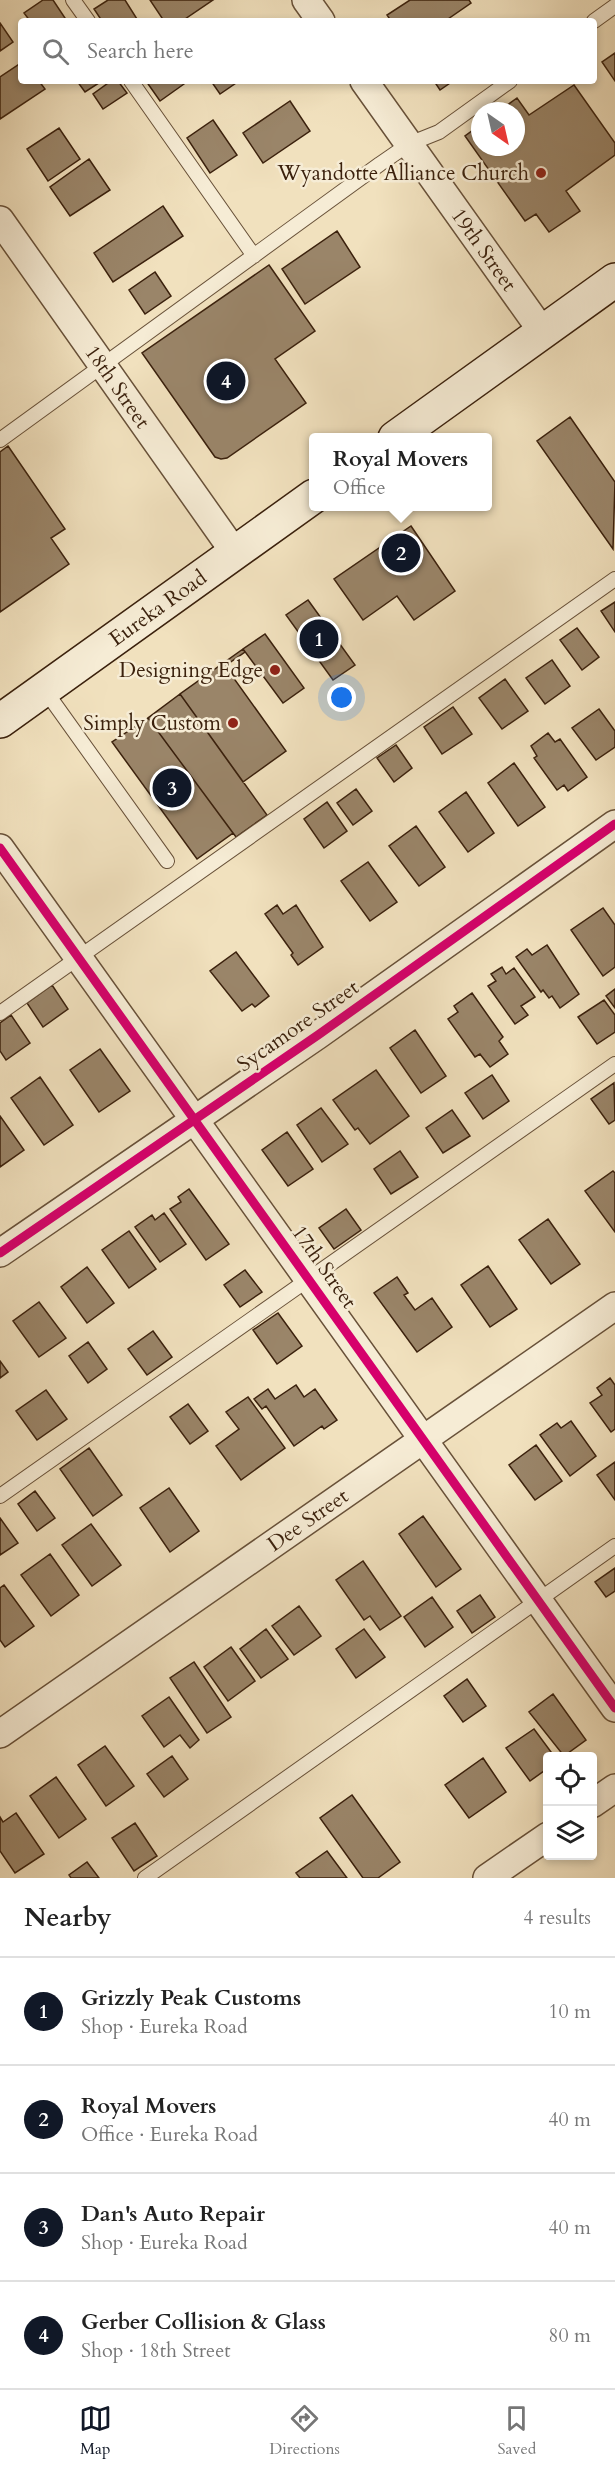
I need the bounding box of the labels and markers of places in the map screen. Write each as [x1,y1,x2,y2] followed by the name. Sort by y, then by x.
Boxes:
[277,159,529,188] place label: Wyandotte Alliance Church
[534,166,548,180] marker: Wyandotte Alliance Church
[206,358,246,404] pin: 4
[382,530,420,576] pin: 2
[300,616,338,662] pin: 1
[119,656,263,685] place label: Designing Edge
[268,663,282,677] marker: Designing Edge
[83,709,221,738] place label: Simply Custom
[226,716,240,730] marker: Simply Custom
[152,766,192,810] pin: 3

